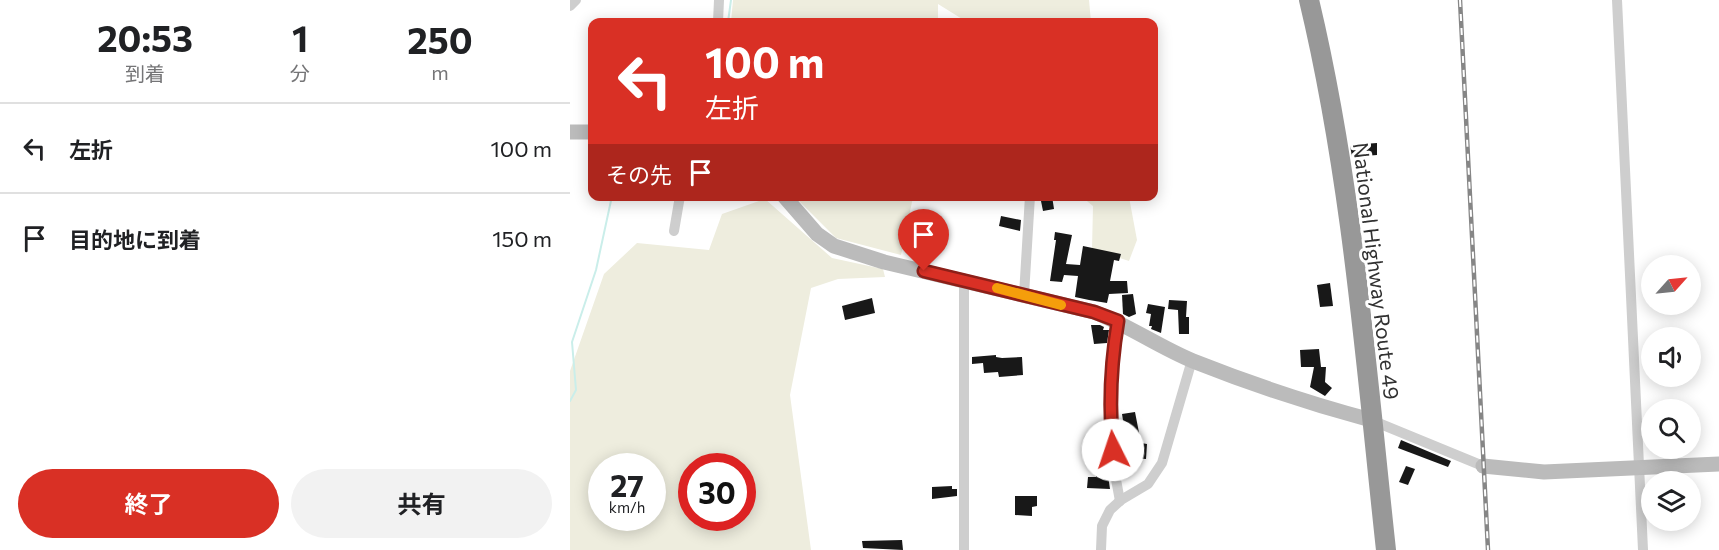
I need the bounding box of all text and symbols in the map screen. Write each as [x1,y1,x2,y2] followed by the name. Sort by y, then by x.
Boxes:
[97,15,193,59] text: 20:53
[292,15,308,59] text: 1
[407,17,473,61] text: 250
[705,35,825,87] text: 100 m
[606,42,684,120] icon: left
[431,60,449,84] text: m
[125,61,165,85] text: 到着
[290,61,310,85] text: 分
[705,91,759,124] text: 左折
[18,132,51,165] icon: left
[490,135,552,162] text: 100 m
[69,136,113,163] text: 左折
[1349,141,1405,401] street label: National Highway Route 49
[684,156,717,189] icon: arrive
[606,161,672,188] text: その先
[898,209,949,271] pin
[907,218,940,251] icon: arrive
[18,222,51,255] icon: arrive
[492,225,552,252] text: 150 m
[69,226,201,253] text: 目的地に到着
[1641,255,1701,315] north arrow
[1641,255,1701,531] map controls
[1641,327,1701,387] button: sound
[1641,399,1701,459] button: search
[1081,418,1145,482] position arrow
[678,453,756,531] speed limit sign: 30
[610,466,644,503] text: 27
[18,469,279,538] button: 終了
[291,469,552,538] button: 共有
[1641,471,1701,531] button: layers
[609,498,645,516] text: km/h

